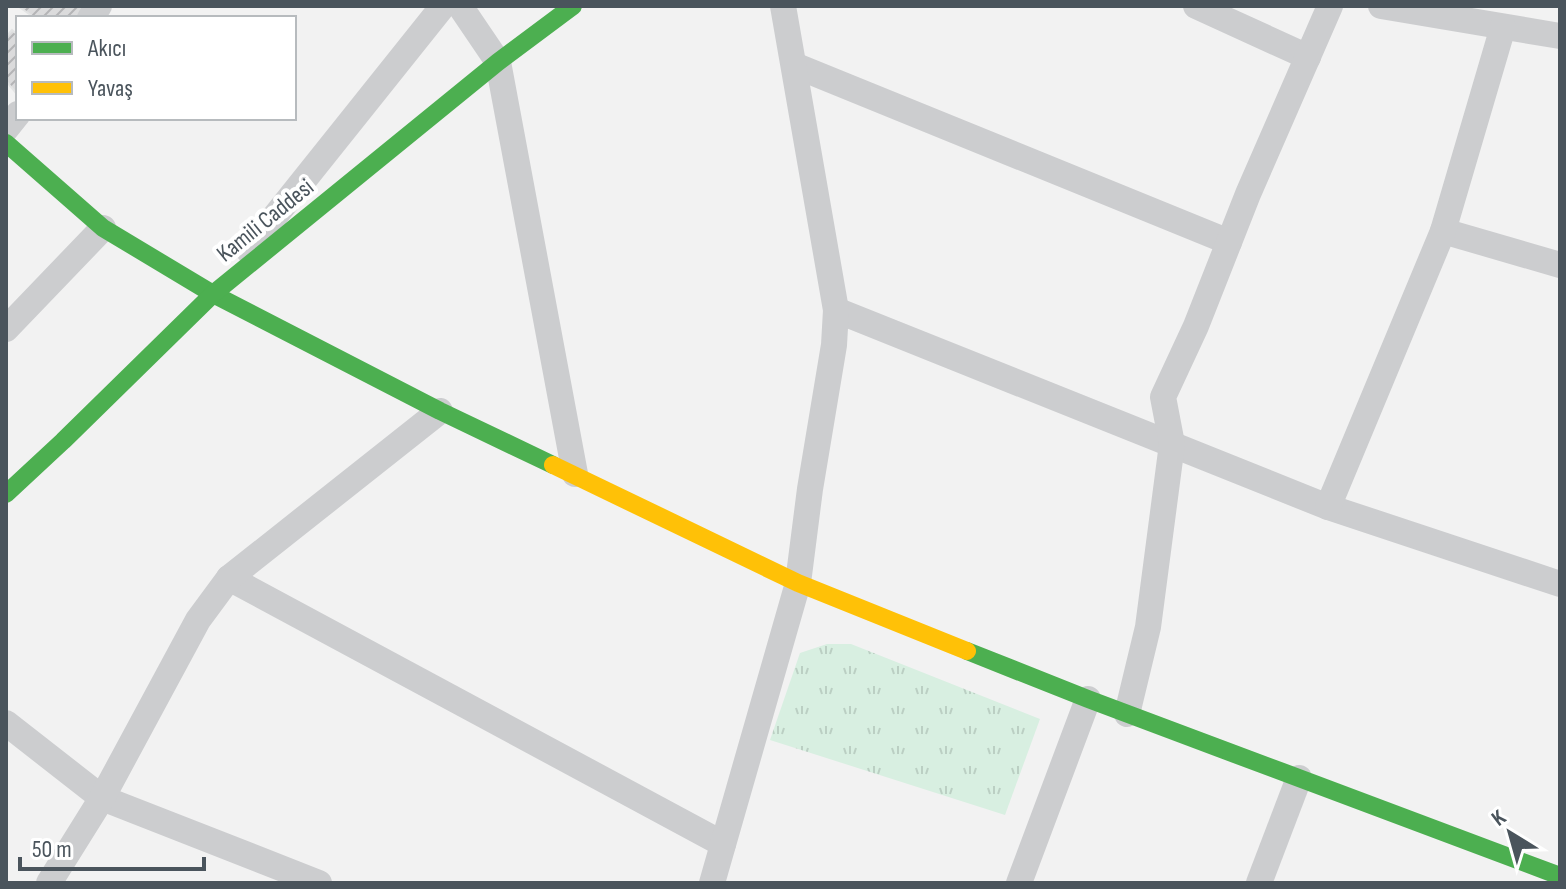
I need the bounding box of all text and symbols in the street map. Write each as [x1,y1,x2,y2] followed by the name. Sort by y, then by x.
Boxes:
[16,16,296,120] legend
[87,34,126,63] text: Akıcı
[88,74,133,103] text: Yavaş
[211,173,320,268] street label: Kamili Caddesi
[1470,793,1550,873] north arrow
[1486,804,1511,832] text: K
[20,821,204,871] scale bar
[32,835,72,864] text: 50 m

